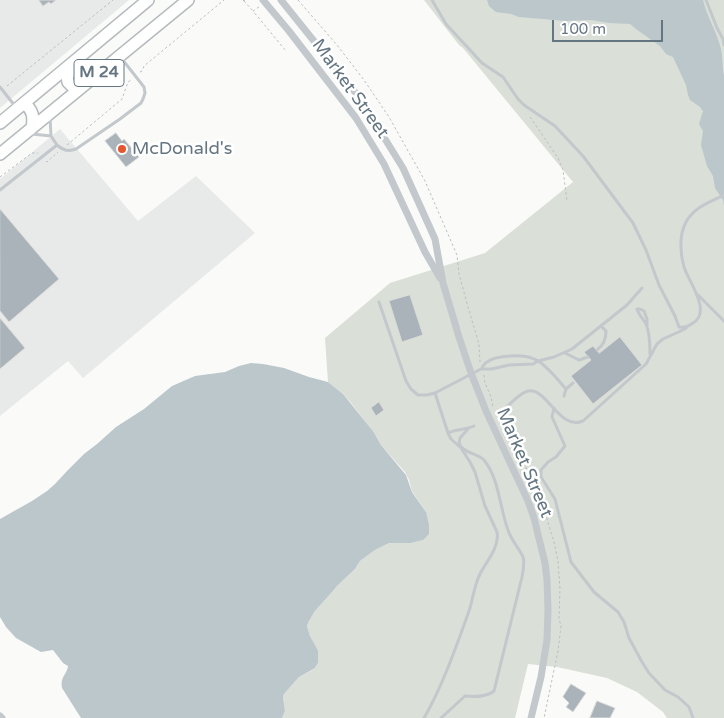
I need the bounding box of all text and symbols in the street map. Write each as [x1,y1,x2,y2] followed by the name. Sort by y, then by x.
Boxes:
[554,10,665,42] scale bar
[560,20,606,38] text: 100 m
[307,35,393,143] street label: Market Street
[74,59,124,86] road number: M 24
[132,138,232,160] place label: McDonald's
[116,143,128,155] marker: McDonald's
[491,405,557,521] street label: Market Street

